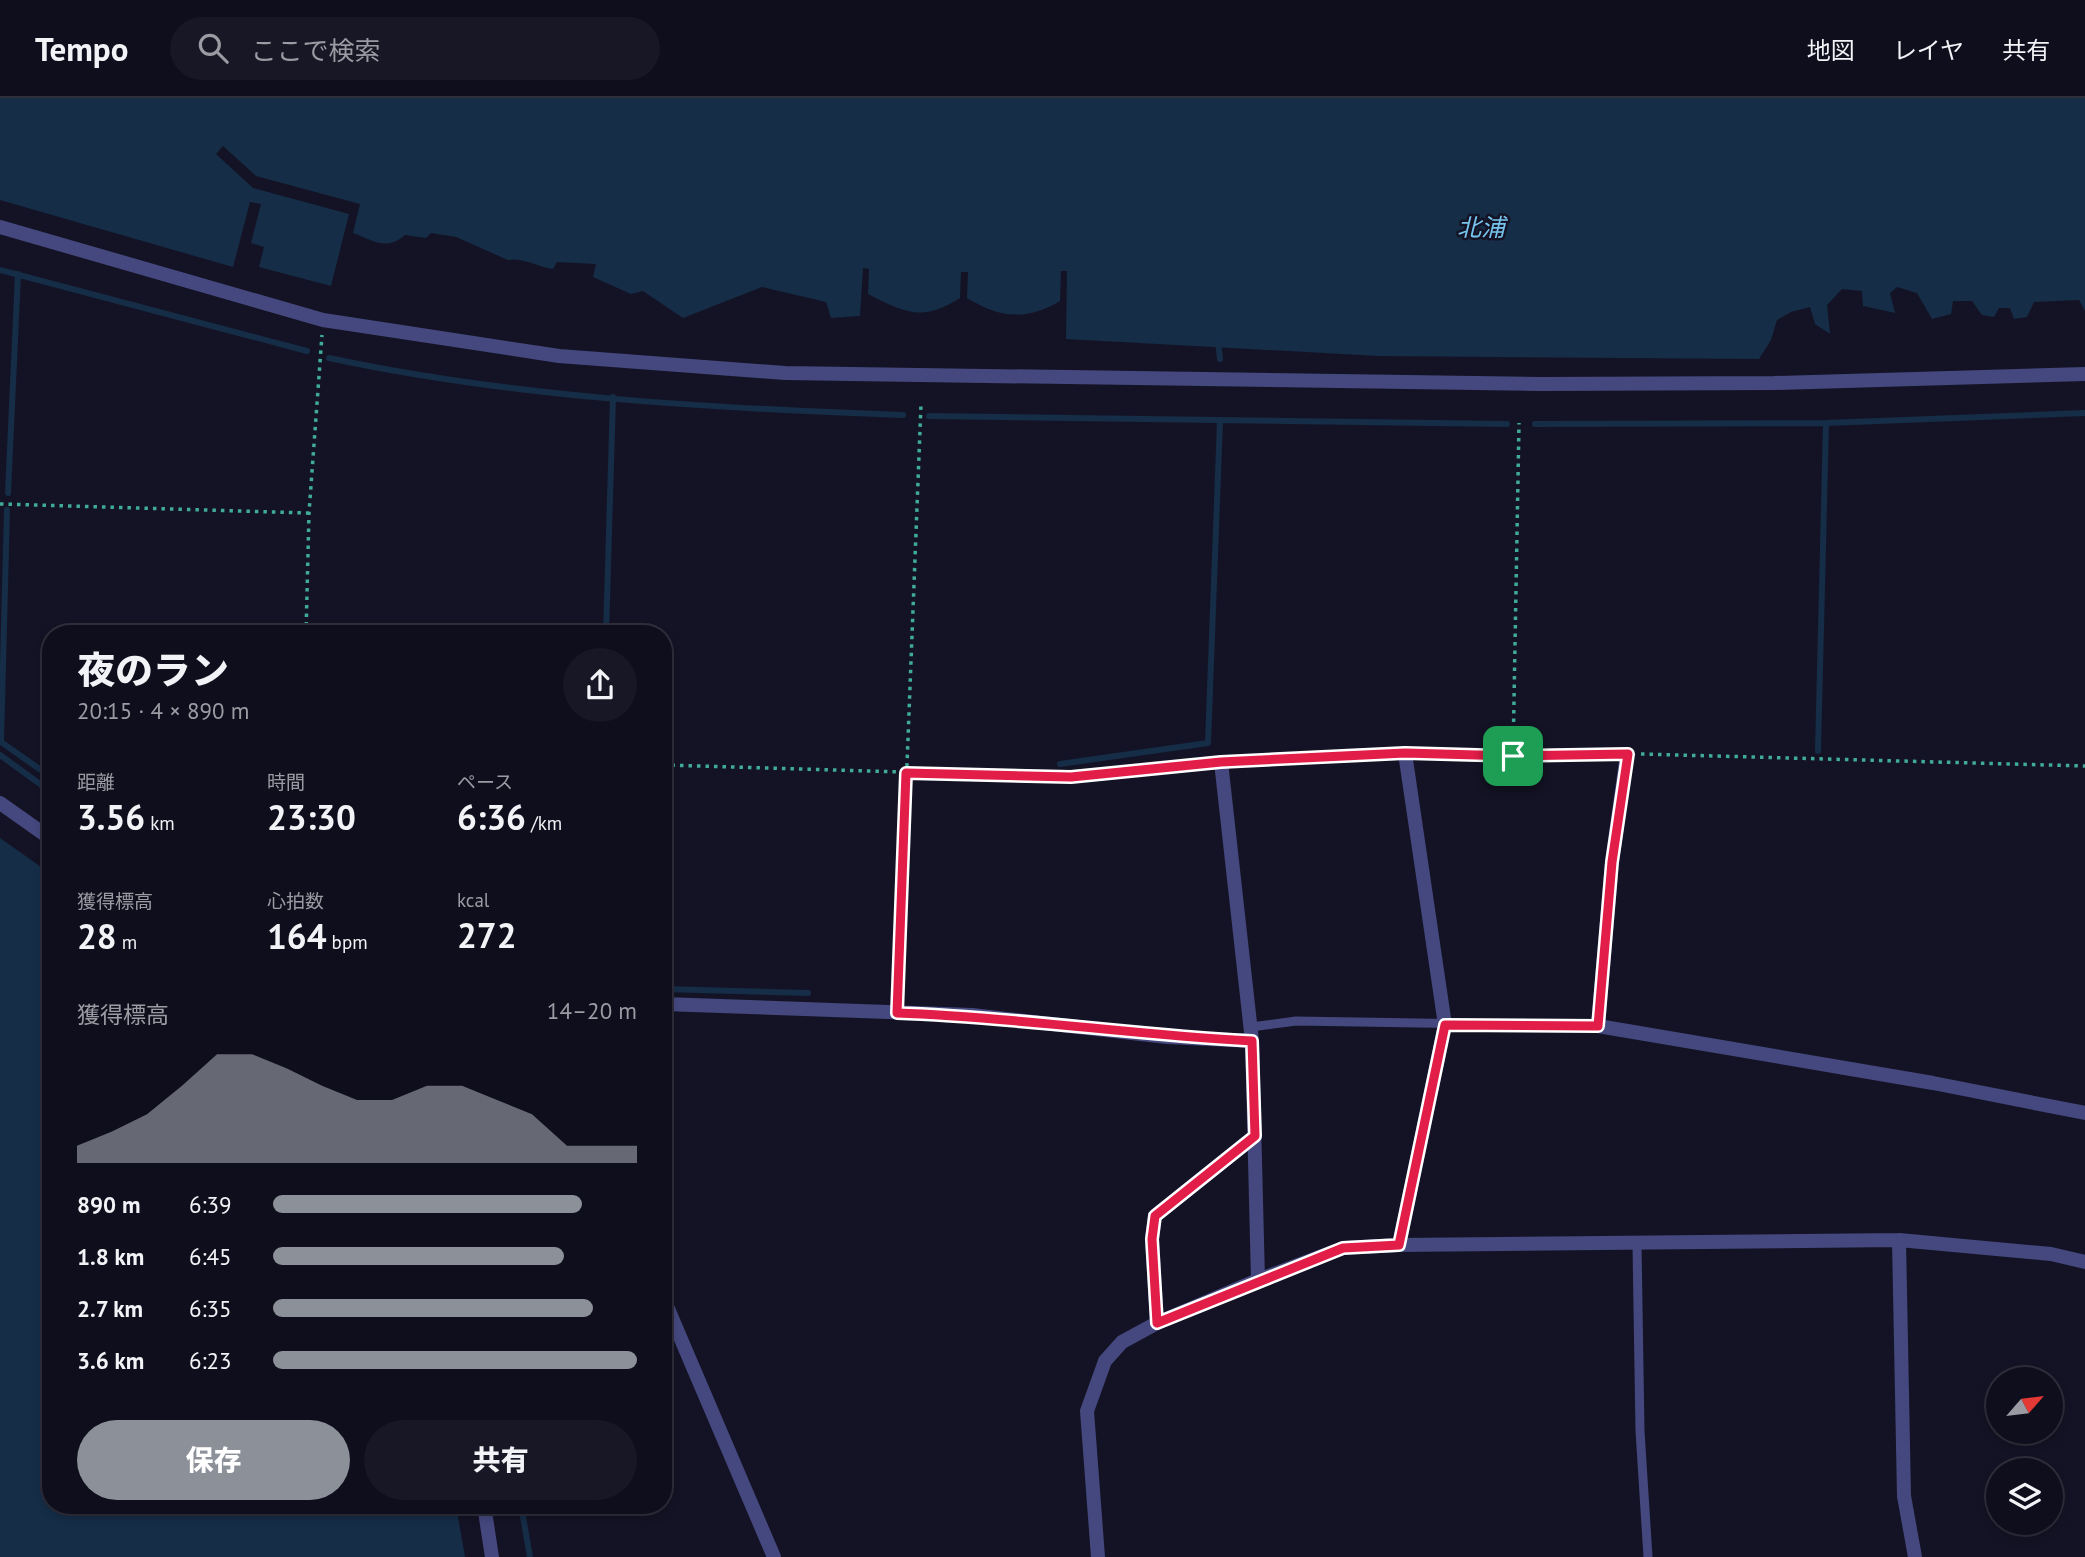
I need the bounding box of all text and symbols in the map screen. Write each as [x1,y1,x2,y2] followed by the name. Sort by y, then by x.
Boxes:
[170,17,660,80] search box
[35,27,128,70] text: Tempo
[194,29,232,67] icon: search
[250,34,380,67] text: ここで検索
[1807,35,1855,66] text: 地図
[1893,35,1964,66] text: レイヤ
[2002,35,2050,66] text: 共有
[1457,212,1509,243] water label: 北浦
[77,645,229,694] text: 夜のラン
[563,648,637,722] button: share
[77,696,249,725] text: 20:15 · 4 × 890 m
[1483,726,1543,786] pin
[1494,737,1532,775] icon: arrive
[77,770,115,794] text: 距離
[267,770,305,794] text: 時間
[457,770,513,794] text: ペース
[77,794,145,840] text: 3.56
[267,794,356,840] text: 23:30
[457,794,526,840] text: 6:36
[145,811,175,835] text: km
[526,811,562,835] text: /km
[457,888,489,912] text: kcal
[77,889,153,913] text: 獲得標高
[267,889,324,913] text: 心拍数
[457,912,517,958] text: 272
[77,913,117,959] text: 28
[267,913,327,959] text: 164
[117,930,137,954] text: m
[327,930,368,954] text: bpm
[547,996,637,1025] text: 14–20 m
[77,1000,169,1029] text: 獲得標高
[77,1190,140,1219] text: 890 m
[189,1190,232,1219] text: 6:39
[77,1242,144,1271] text: 1.8 km
[189,1242,232,1271] text: 6:45
[77,1294,143,1323] text: 2.7 km
[189,1294,232,1323] text: 6:35
[77,1346,144,1375] text: 3.6 km
[189,1346,232,1375] text: 6:23
[1986,1367,2063,1444] north arrow
[1986,1367,2063,1535] map controls
[77,1420,350,1500] button: 保存
[364,1420,637,1500] button: 共有
[1986,1458,2063,1535] button: layers

